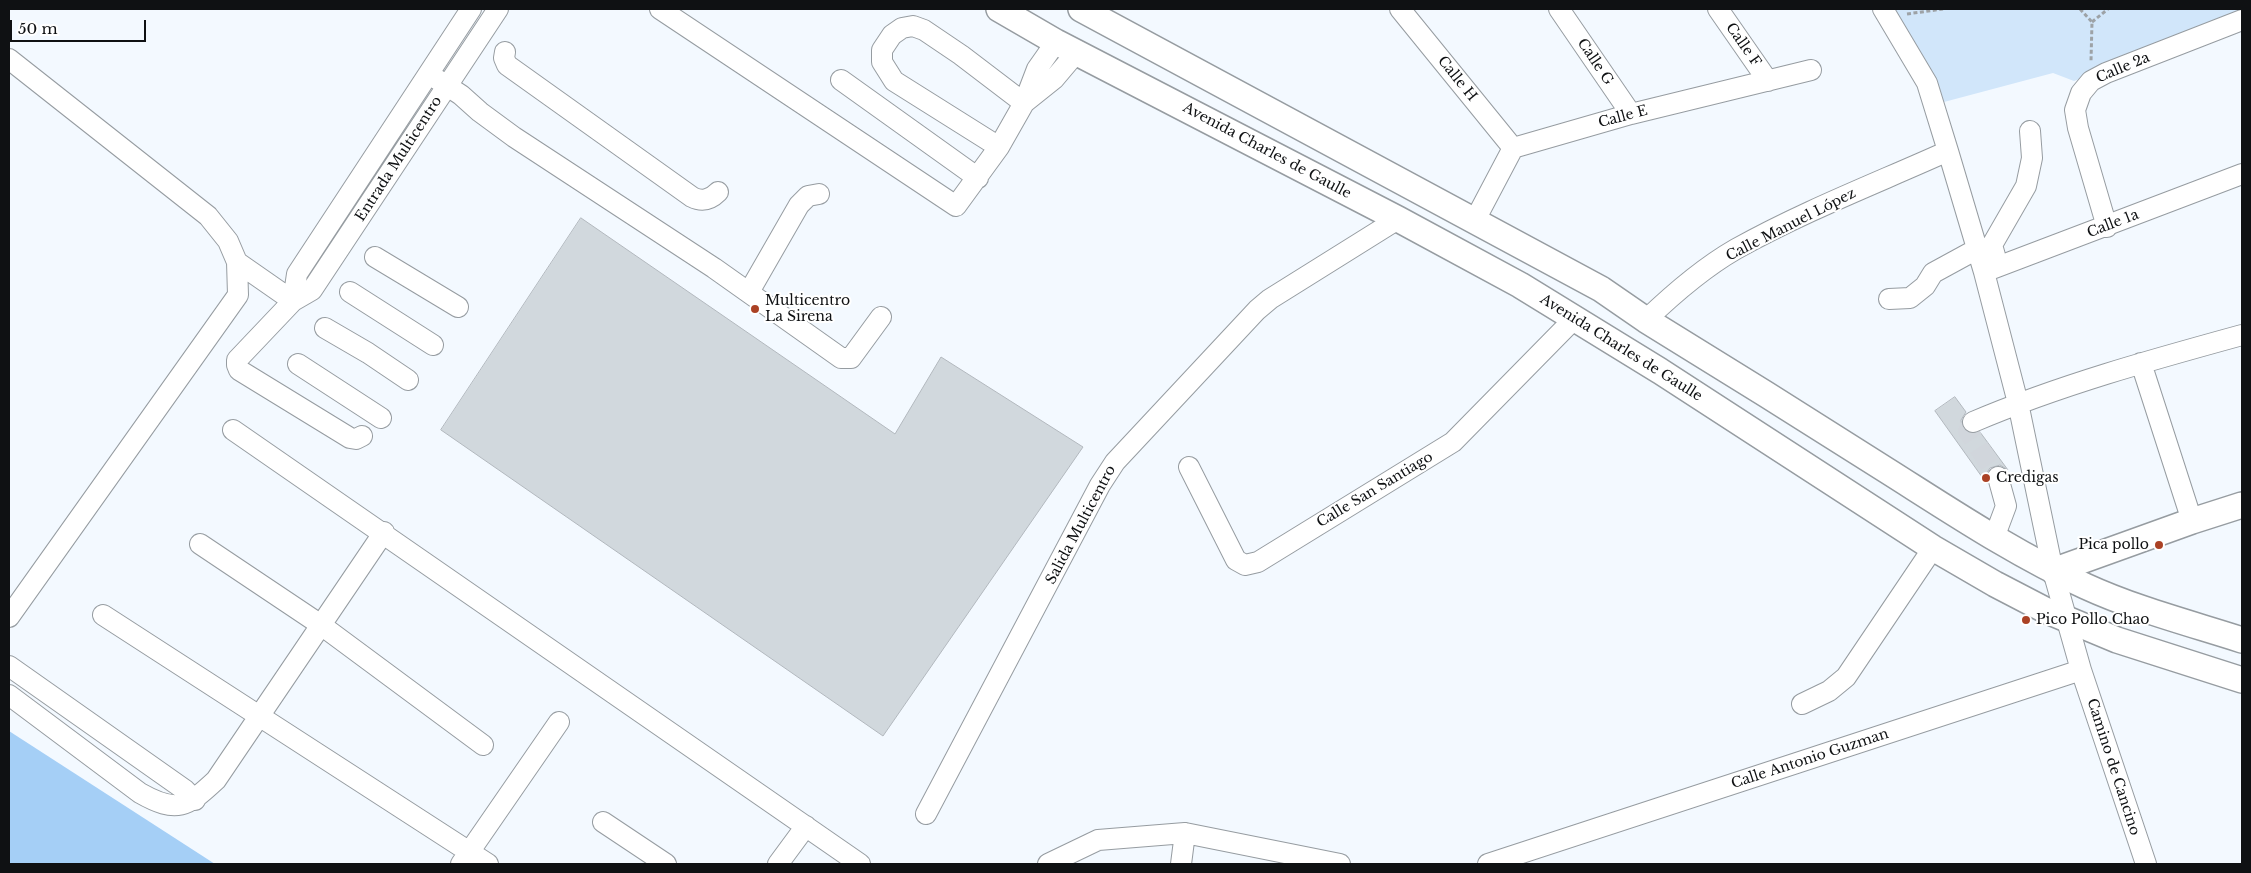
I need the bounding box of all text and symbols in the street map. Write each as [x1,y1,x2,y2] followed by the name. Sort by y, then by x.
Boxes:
[12,10,149,42] scale bar
[18,19,58,38] text: 50 m
[1722,20,1764,70] street label: Calle F
[1573,36,1617,88] street label: Calle G
[2094,49,2152,87] street label: Calle 2a
[1434,53,1480,105] street label: Calle H
[352,93,446,225] street label: Entrada Multicentro
[1180,99,1354,203] street label: Avenida Charles de Gaulle
[1597,102,1649,132] street label: Calle E
[1723,185,1859,265] street label: Calle Manuel López
[2085,206,2141,242] street label: Calle 1a
[1537,291,1705,405] street label: Avenida Charles de Gaulle
[765,293,850,326] place label: Multicentro La Sirena
[749,303,761,315] marker: Multicentro La Sirena
[1314,449,1436,531] street label: Calle San Santiago
[1042,463,1120,587] street label: Salida Multicentro
[1996,470,2058,486] place label: Credigas
[1980,472,1992,484] marker: Credigas
[2078,537,2149,553] place label: Pica pollo
[2153,539,2165,551] marker: Pica pollo
[2036,612,2149,628] place label: Pico Pollo Chao
[2020,614,2032,626] marker: Pico Pollo Chao
[2083,696,2143,838] street label: Camino de Cancino
[1729,726,1891,792] street label: Calle Antonio Guzman

